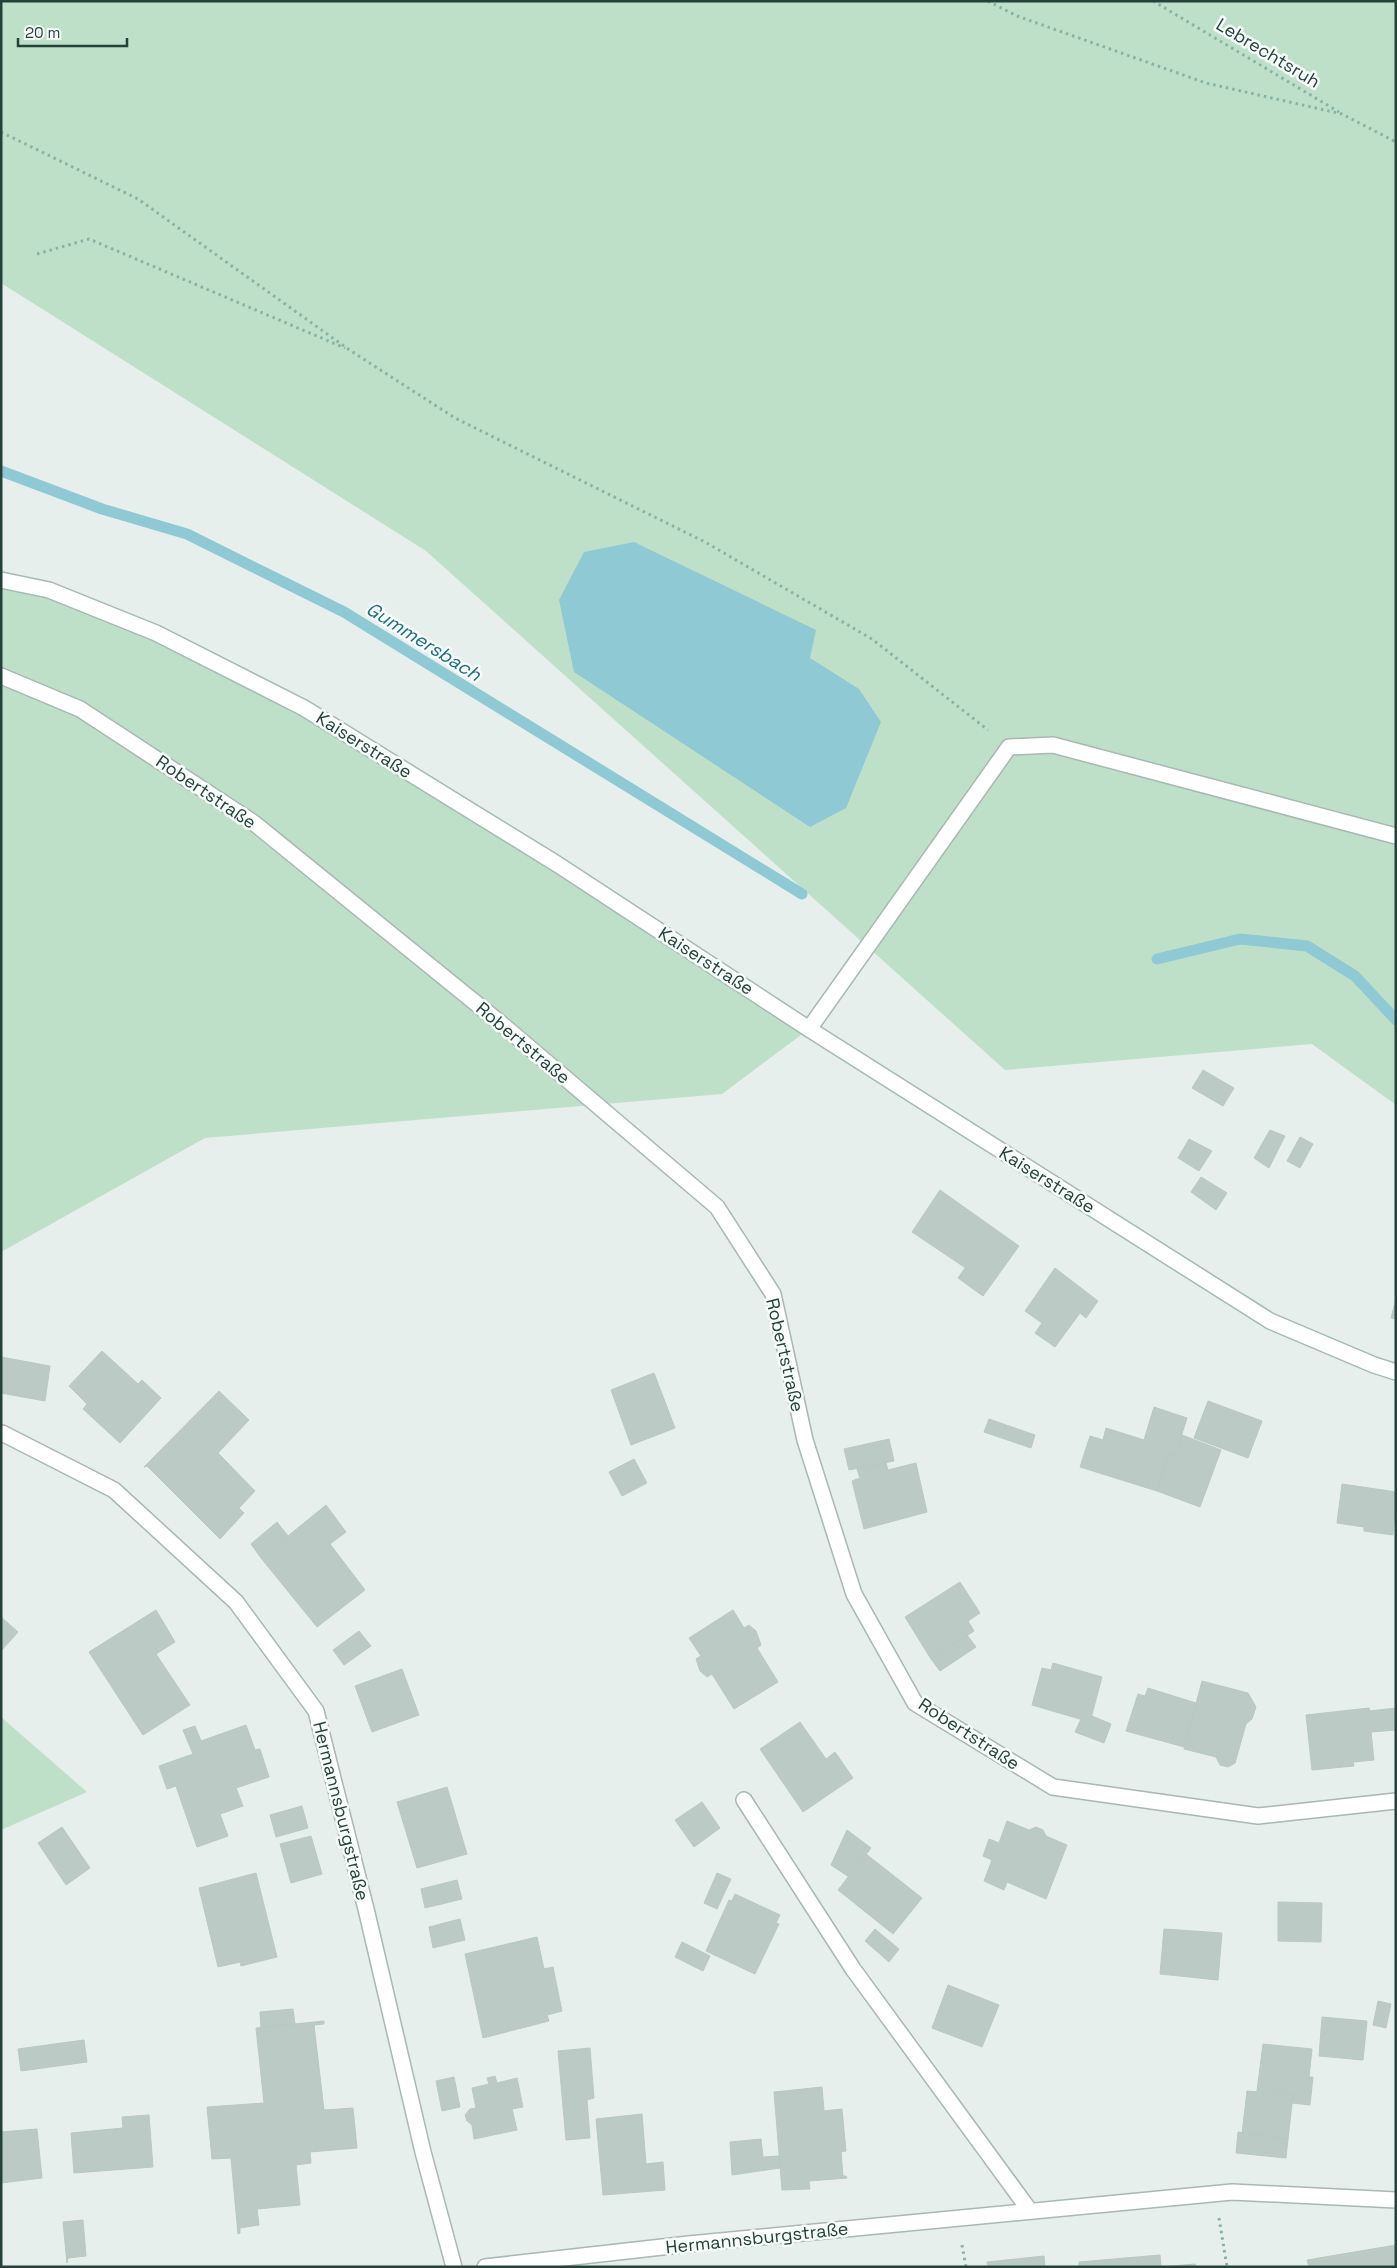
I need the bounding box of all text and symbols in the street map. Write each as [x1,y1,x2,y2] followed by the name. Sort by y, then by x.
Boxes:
[1212,13,1324,93] street label: Lebrechtsruh
[18,15,126,47] scale bar
[25,23,60,42] text: 20 m
[362,596,486,687] water label: Gummersbach
[312,706,417,783] street label: Kaiserstraße
[152,750,261,834] street label: Robertstraße
[654,921,758,1000] street label: Kaiserstraße
[471,996,575,1089] street label: Robertstraße
[995,1141,1100,1218] street label: Kaiserstraße
[761,1296,810,1414] street label: Robertstraße
[914,1692,1024,1775] street label: Robertstraße
[308,1719,375,1903] street label: Hermannsburgstraße
[664,2216,849,2259] street label: Hermannsburgstraße

